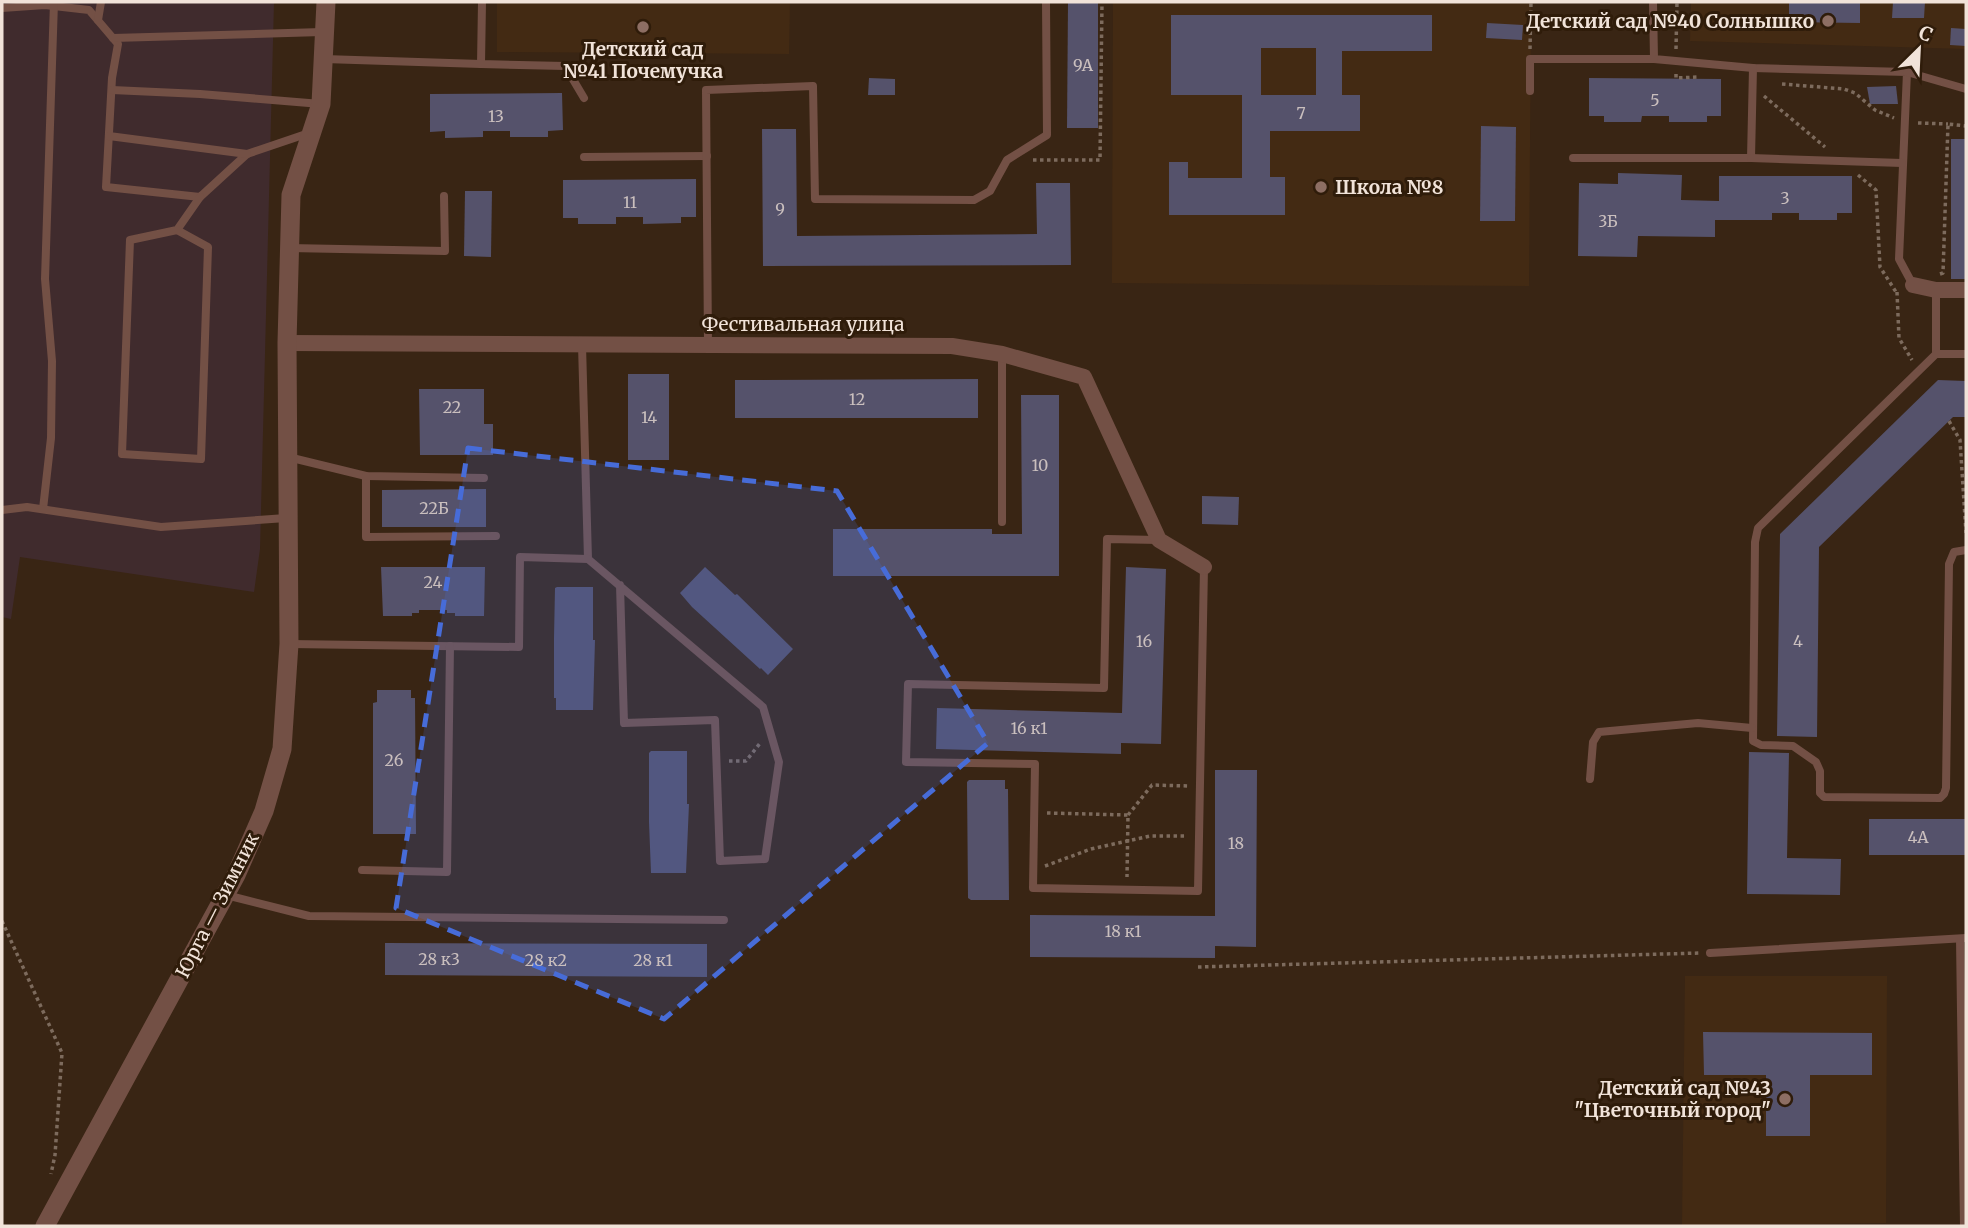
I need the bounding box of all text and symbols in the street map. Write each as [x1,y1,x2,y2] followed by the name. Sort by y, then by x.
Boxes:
[1526,9,1814,33] place label: Детский сад №40 Солнышко
[1820,13,1836,29] marker: Детский сад №40 Солнышко
[1884,14,1954,84] north arrow
[635,19,651,35] marker: Детский сад №41 Почемучка
[1915,20,1937,47] text: С
[563,37,723,83] place label: Детский сад №41 Почемучка
[1073,55,1094,75] house number: 9А
[1650,90,1660,110] house number: 5
[1296,103,1306,123] house number: 7
[488,106,504,126] house number: 13
[1335,175,1443,199] place label: Школа №8
[1313,179,1329,195] marker: Школа №8
[1780,188,1790,208] house number: 3
[623,192,637,212] house number: 11
[775,199,785,219] house number: 9
[1598,211,1618,231] house number: 3Б
[702,312,904,336] street label: Фестивальная улица
[849,389,865,409] house number: 12
[443,397,461,417] house number: 22
[641,407,657,427] house number: 14
[1032,455,1048,475] house number: 10
[419,498,449,518] house number: 22Б
[424,572,443,592] house number: 24
[1136,631,1152,651] house number: 16
[1793,631,1803,651] house number: 4
[1010,718,1048,738] house number: 16 к1
[385,750,404,770] house number: 26
[1908,827,1929,847] house number: 4А
[170,828,264,982] street label: Юрга — Зимник
[1228,833,1244,853] house number: 18
[1104,921,1142,941] house number: 18 к1
[418,949,460,969] house number: 28 к3
[525,950,567,970] house number: 28 к2
[633,950,673,970] house number: 28 к1
[1574,1076,1771,1122] place label: Детский сад №43 "Цветочный город"
[1777,1091,1793,1107] marker: Детский сад №43 "Цветочный город"

